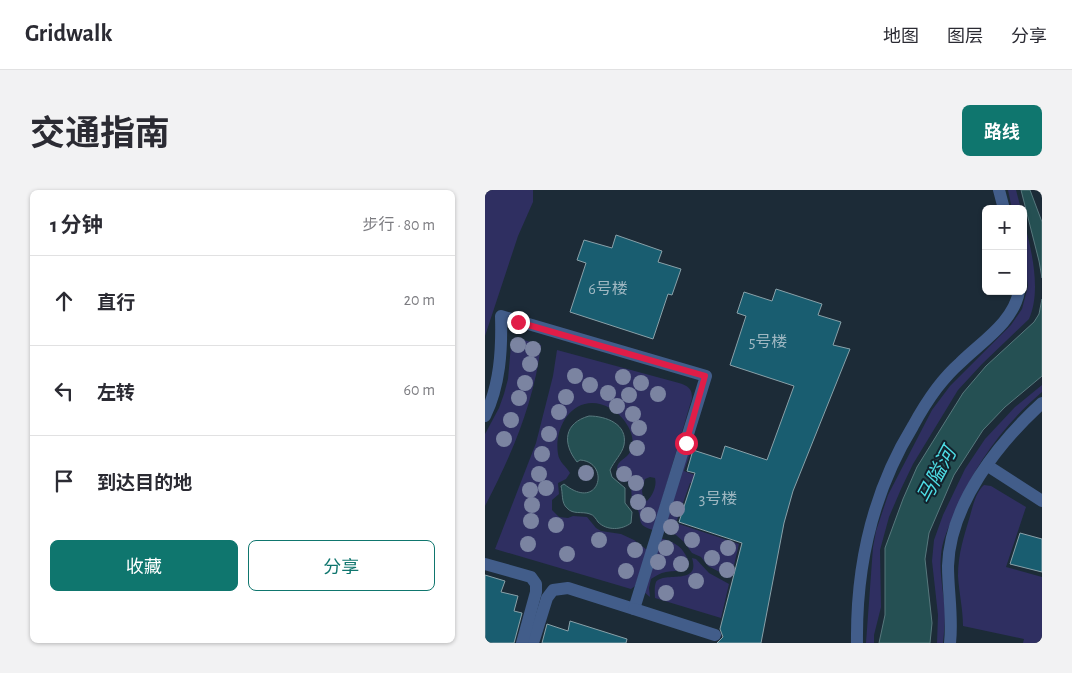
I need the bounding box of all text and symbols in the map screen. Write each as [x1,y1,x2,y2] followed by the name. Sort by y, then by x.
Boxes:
[25,22,112,46] text: Gridwalk
[883,28,919,46] text: 地图
[947,28,983,46] text: 图层
[1011,28,1047,46] text: 分享
[962,105,1042,156] button: 路线
[30,117,170,152] text: 交通指南
[982,205,1027,295] map controls
[982,205,1027,250] button: +
[50,215,103,236] text: 1 分钟
[363,217,435,233] text: 步行 · 80 m
[982,250,1027,295] button: −
[588,281,628,297] house number: 6号楼
[50,287,78,315] icon: ahead
[404,292,435,308] text: 20 m
[97,294,135,313] text: 直行
[507,311,530,334] route end
[749,334,787,350] house number: 5号楼
[50,377,78,405] icon: left
[404,382,435,398] text: 60 m
[97,384,135,403] text: 左转
[675,432,698,455] route start
[913,440,962,507] water label: 马隘河
[50,467,78,495] icon: arrive
[97,474,192,493] text: 到达目的地
[699,491,737,507] house number: 3号楼
[50,540,238,591] button: 收藏
[248,540,435,591] button: 分享

